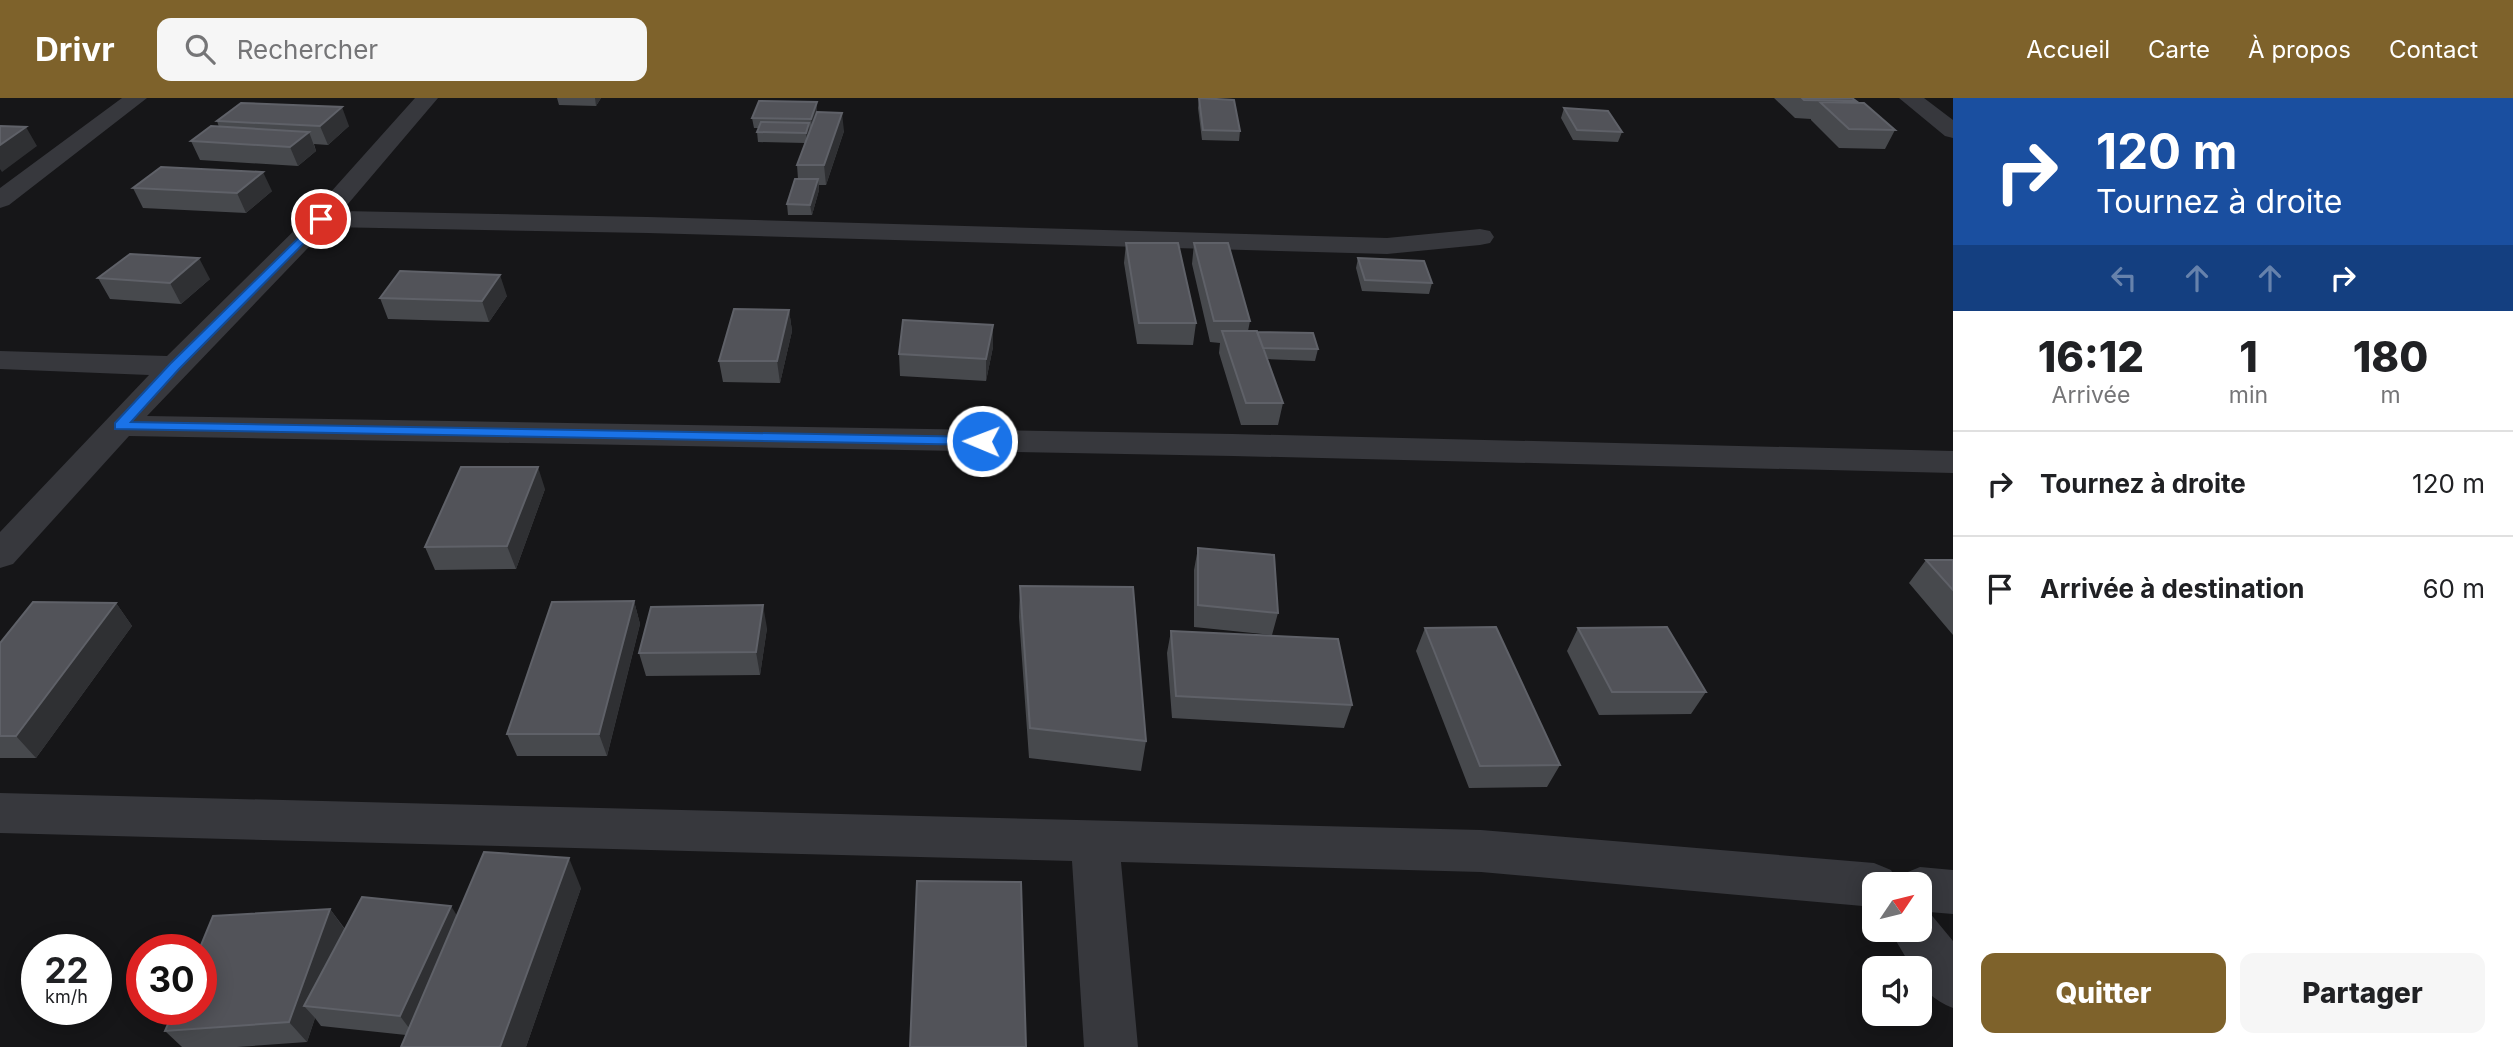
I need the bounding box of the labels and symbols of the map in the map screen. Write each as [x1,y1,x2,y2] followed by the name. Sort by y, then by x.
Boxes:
[291,189,351,249] pin
[945,404,1019,478] position arrow
[1862,872,1932,942] north arrow
[126,934,217,1025] speed limit sign: 30

